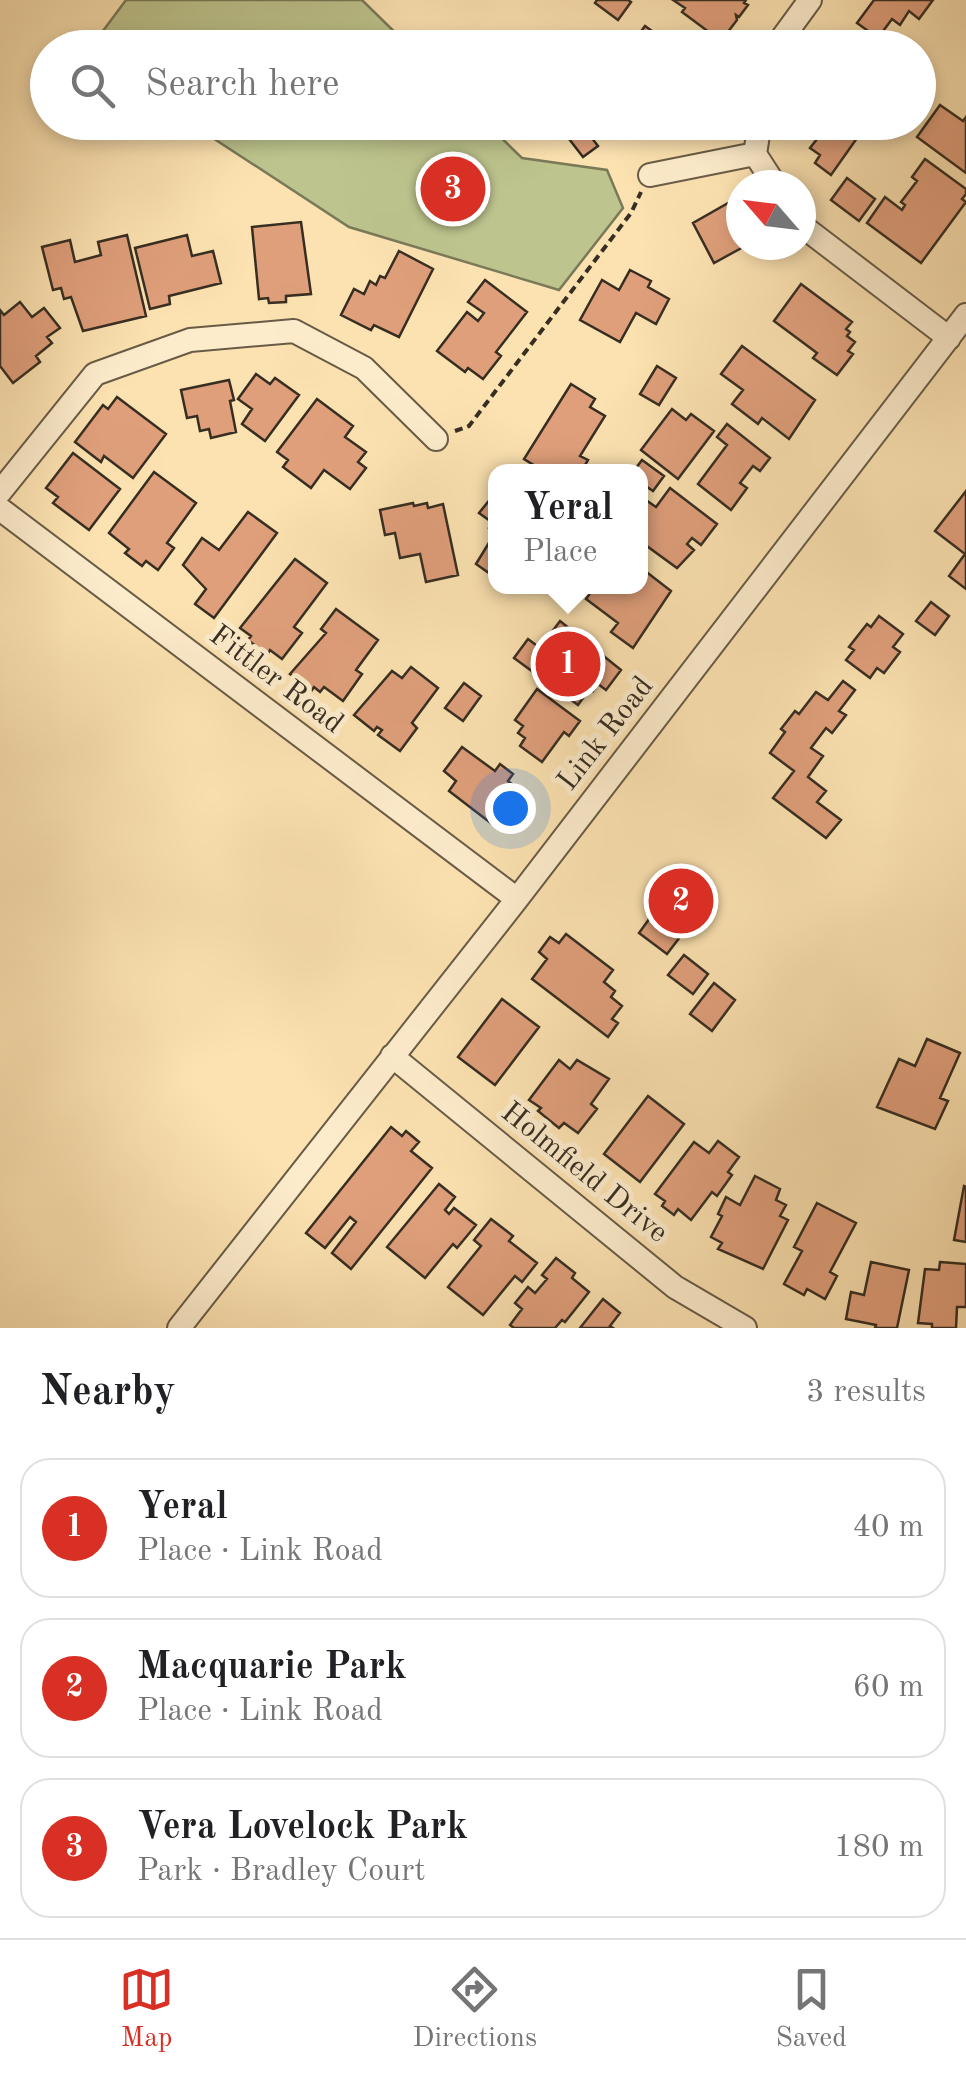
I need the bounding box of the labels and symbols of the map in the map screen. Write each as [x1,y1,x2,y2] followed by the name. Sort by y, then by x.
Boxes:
[420,152,486,226] pin: 3
[726,170,816,260] north arrow
[204,620,348,740] street label: Fittler Road
[536,626,600,702] pin: 1
[553,671,659,797] street label: Link Road
[485,783,536,834] your location
[648,864,714,938] pin: 2
[495,1097,673,1249] street label: Holmfield Drive

